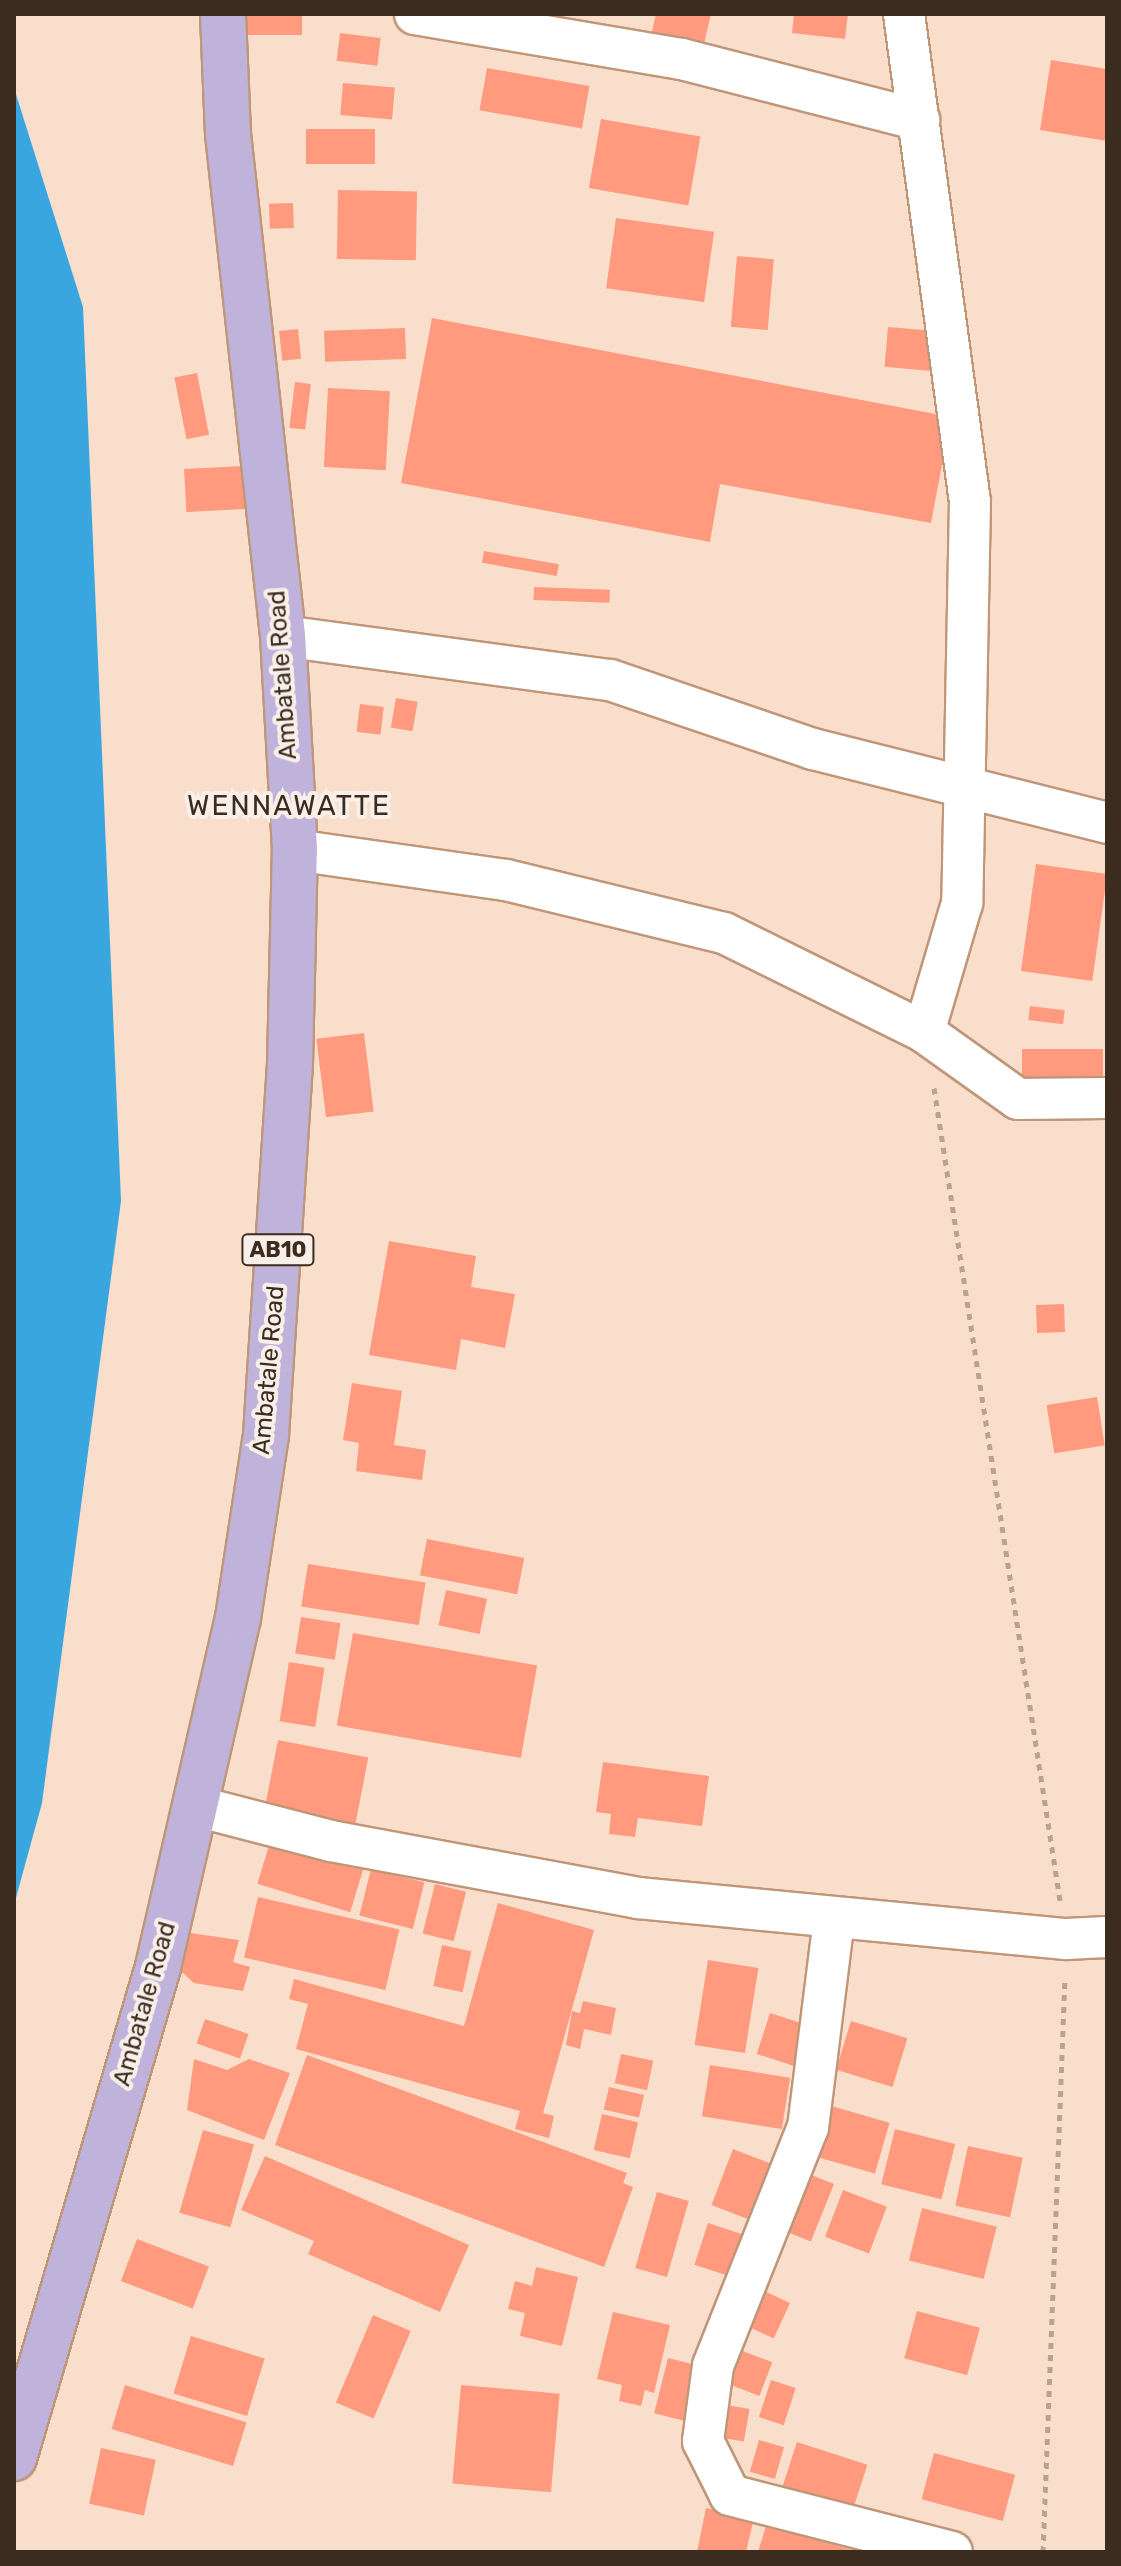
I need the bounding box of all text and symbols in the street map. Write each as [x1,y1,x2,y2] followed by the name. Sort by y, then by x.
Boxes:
[263,589,303,761] street label: Ambatale Road
[187,789,391,823] district label: WENNAWATTE
[240,1232,316,1268] road number: AB10
[247,1284,291,1456] street label: Ambatale Road
[108,1919,182,2089] street label: Ambatale Road

